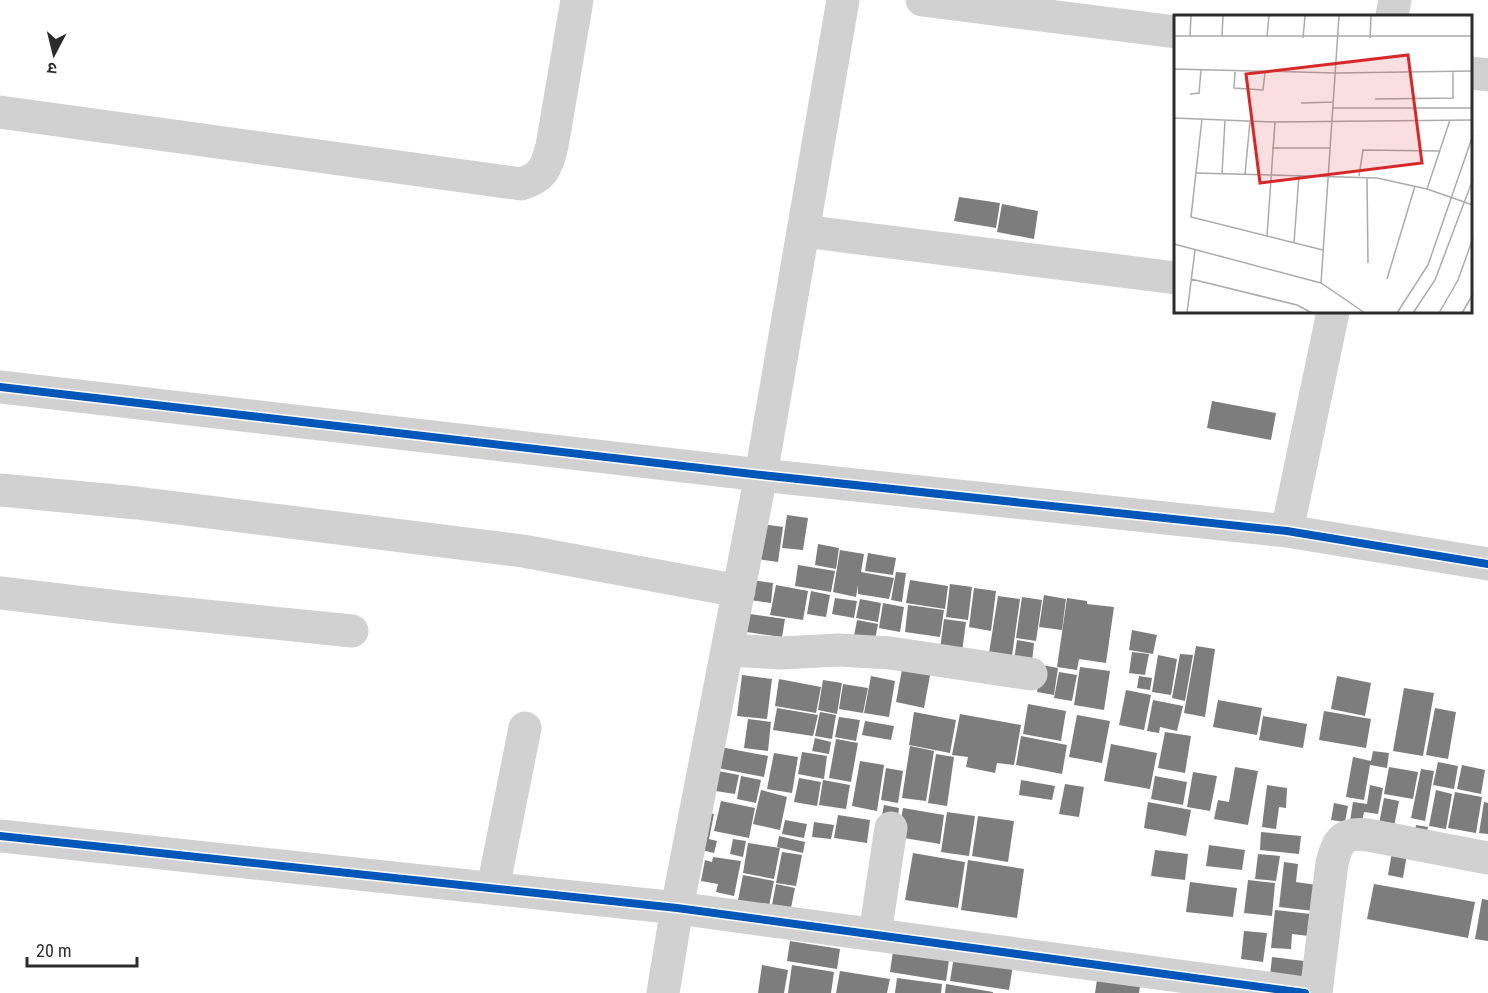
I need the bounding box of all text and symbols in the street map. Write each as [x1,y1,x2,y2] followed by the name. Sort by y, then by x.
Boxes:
[1174,15,1473,314] inset map
[24,24,84,84] north arrow
[46,58,58,78] text: उ
[27,930,136,968] scale bar
[36,940,71,961] text: 20 m

